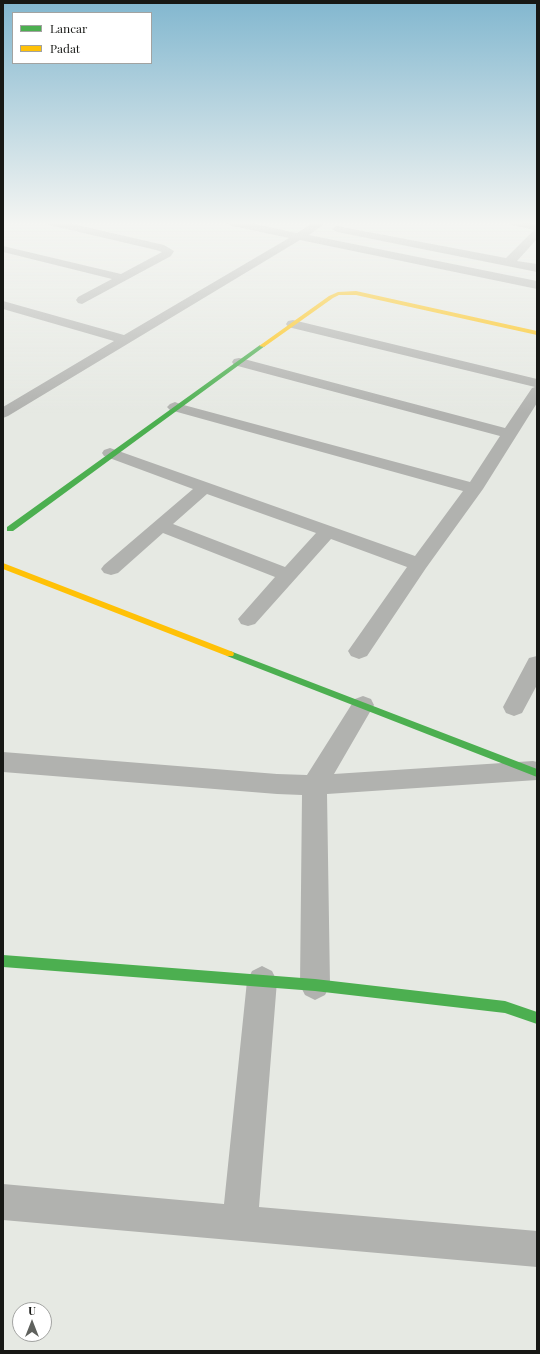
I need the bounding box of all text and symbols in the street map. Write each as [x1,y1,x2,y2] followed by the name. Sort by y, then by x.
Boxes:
[12,12,152,64] legend
[50,20,87,36] text: Lancar
[50,40,80,56] text: Padat
[12,1302,52,1342] north arrow
[28,1303,36,1318] text: U

